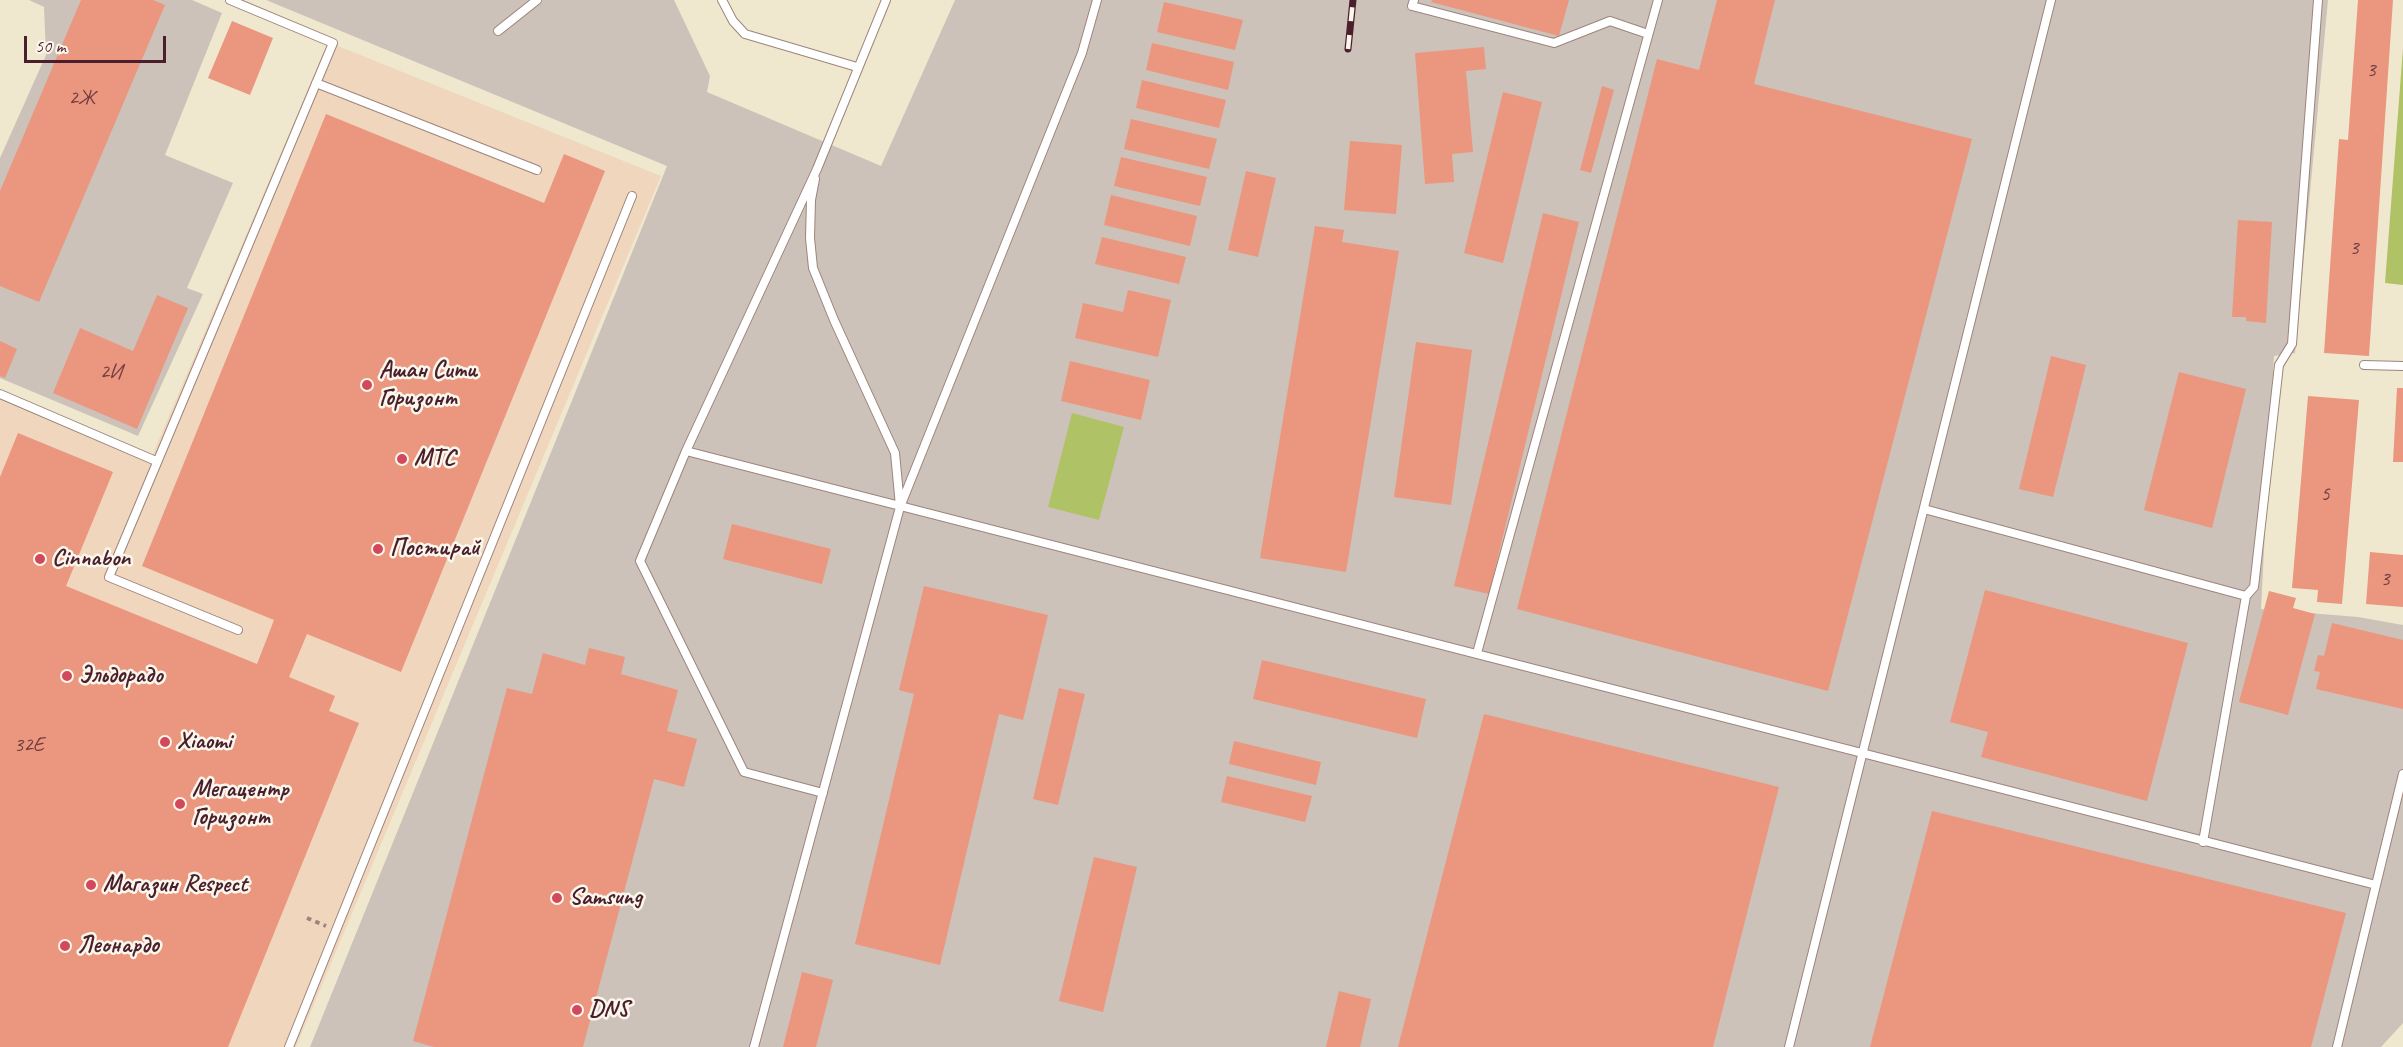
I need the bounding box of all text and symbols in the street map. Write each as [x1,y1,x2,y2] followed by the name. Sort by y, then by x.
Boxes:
[27,24,170,62] scale bar
[35,35,66,57] text: 50 m
[2366,57,2376,83] house number: 3
[69,85,95,111] house number: 2Ж
[2349,235,2359,261] house number: 3
[379,357,477,413] place label: Ашан Сити Горизонт
[100,359,122,385] house number: 2И
[360,378,374,392] marker: Ашан Сити Горизонт
[414,445,455,473] place label: МТС
[395,452,409,466] marker: МТС
[2320,481,2330,507] house number: 5
[390,535,480,563] place label: Постирай
[371,542,385,556] marker: Постирай
[52,545,130,573] place label: Cinnabon
[33,552,47,566] marker: Cinnabon
[2380,566,2390,592] house number: 3
[79,662,163,690] place label: Эльдорадо
[60,669,74,683] marker: Эльдорадо
[177,728,231,756] place label: Xiaomi
[14,732,44,758] house number: 32Е
[158,735,172,749] marker: Xiaomi
[192,776,289,832] place label: Мегацентр Горизонт
[173,797,187,811] marker: Мегацентр Горизонт
[103,871,247,899] place label: Магазин Respect
[84,878,98,892] marker: Магазин Respect
[569,884,642,912] place label: Samsung
[550,891,564,905] marker: Samsung
[77,932,159,960] place label: Леонардо
[58,939,72,953] marker: Леонардо
[589,996,629,1024] place label: DNS
[570,1003,584,1017] marker: DNS

